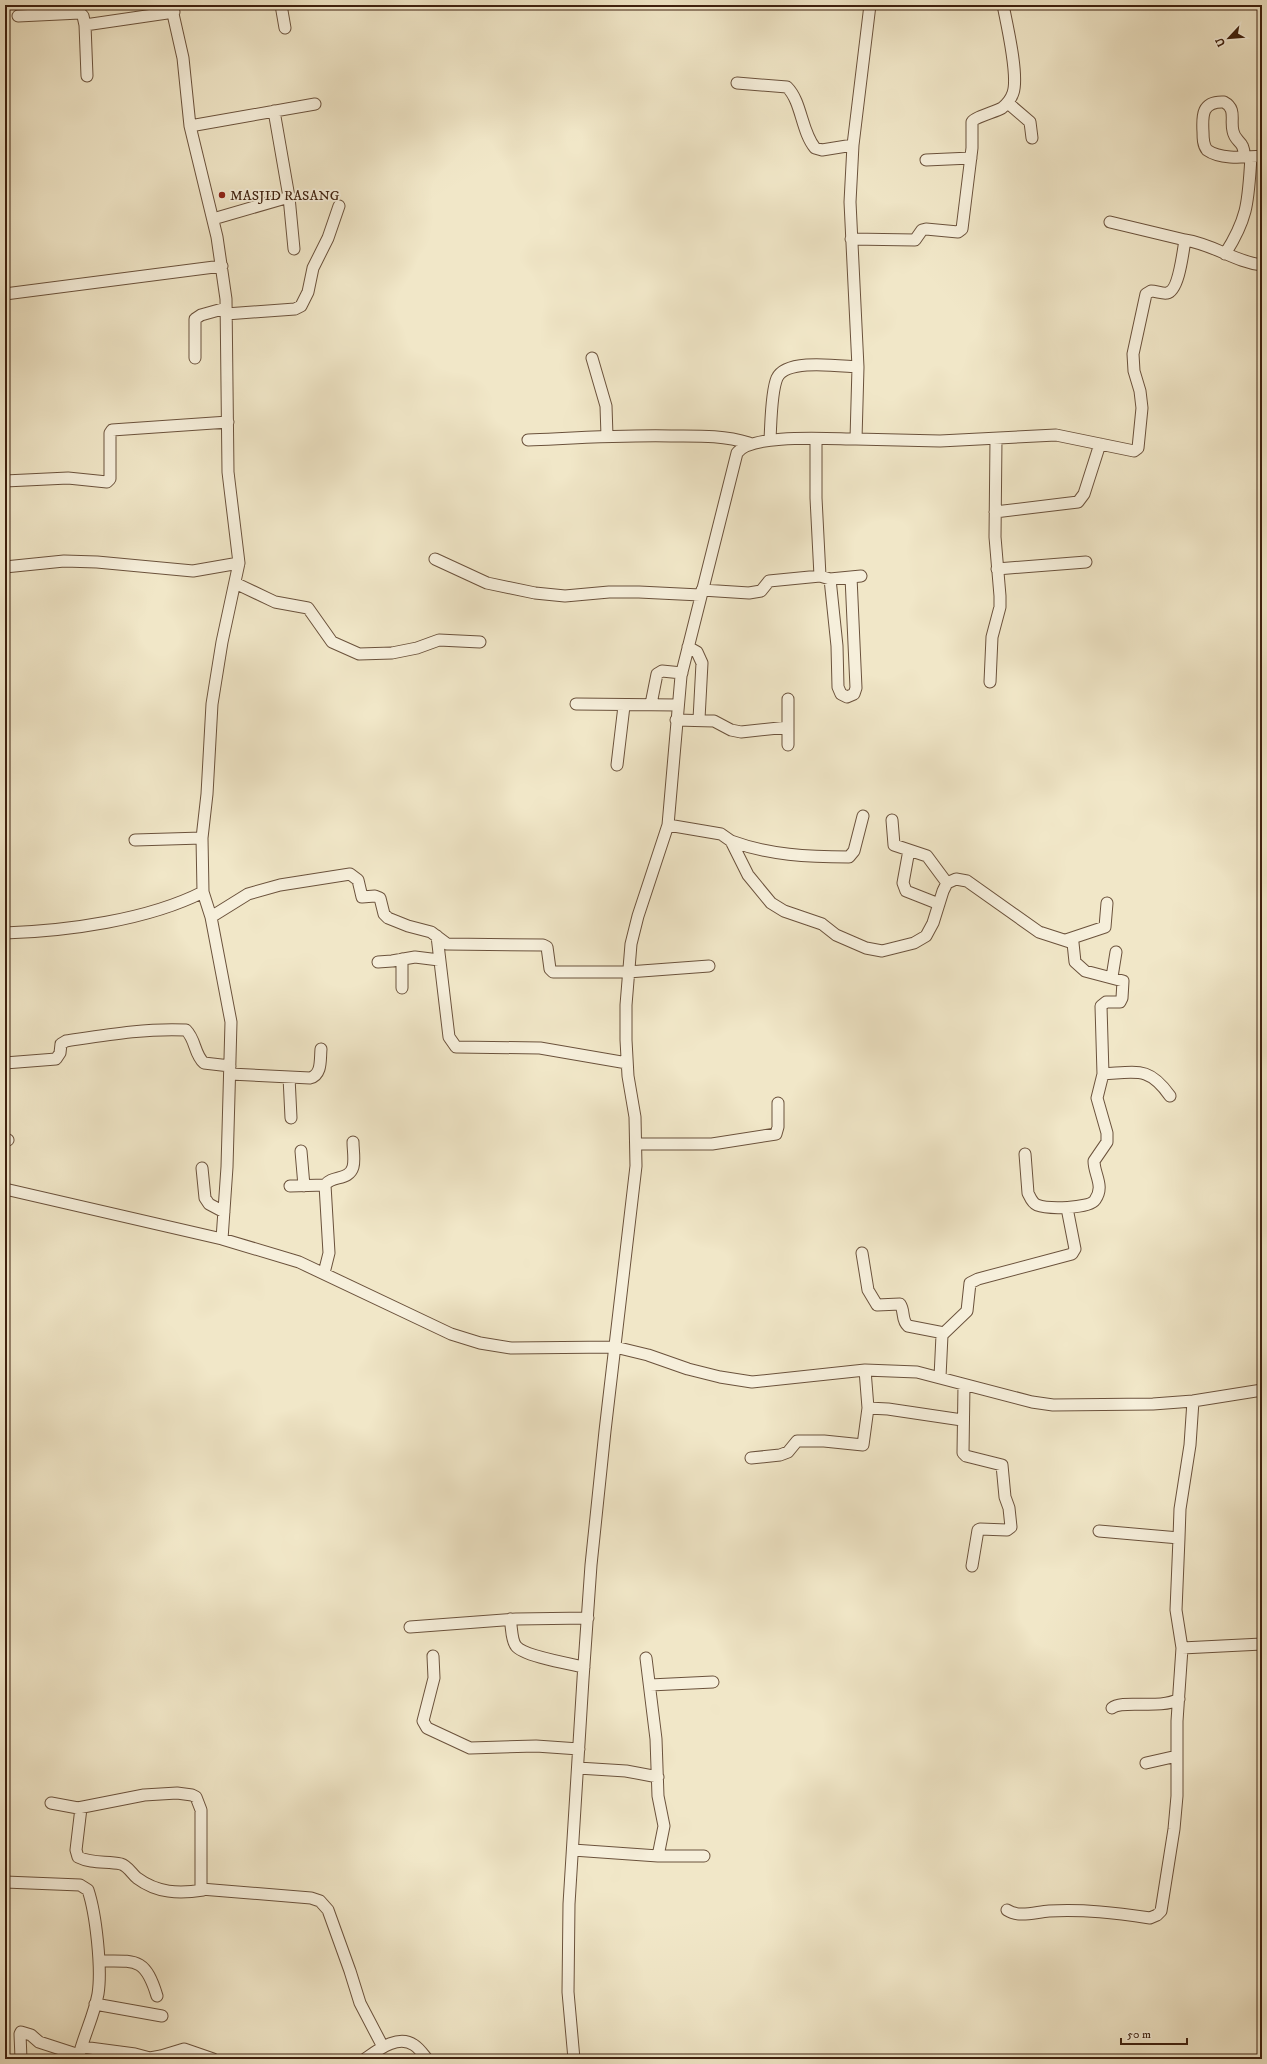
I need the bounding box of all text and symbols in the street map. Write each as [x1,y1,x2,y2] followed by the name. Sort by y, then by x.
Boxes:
[1209,18,1249,58] north arrow
[1213,35,1229,49] text: U
[230,187,340,205] place label: MASJID RASANG
[217,190,227,200] marker: MASJID RASANG
[1121,2020,1187,2046] scale bar
[1127,2027,1151,2042] text: 50 m

